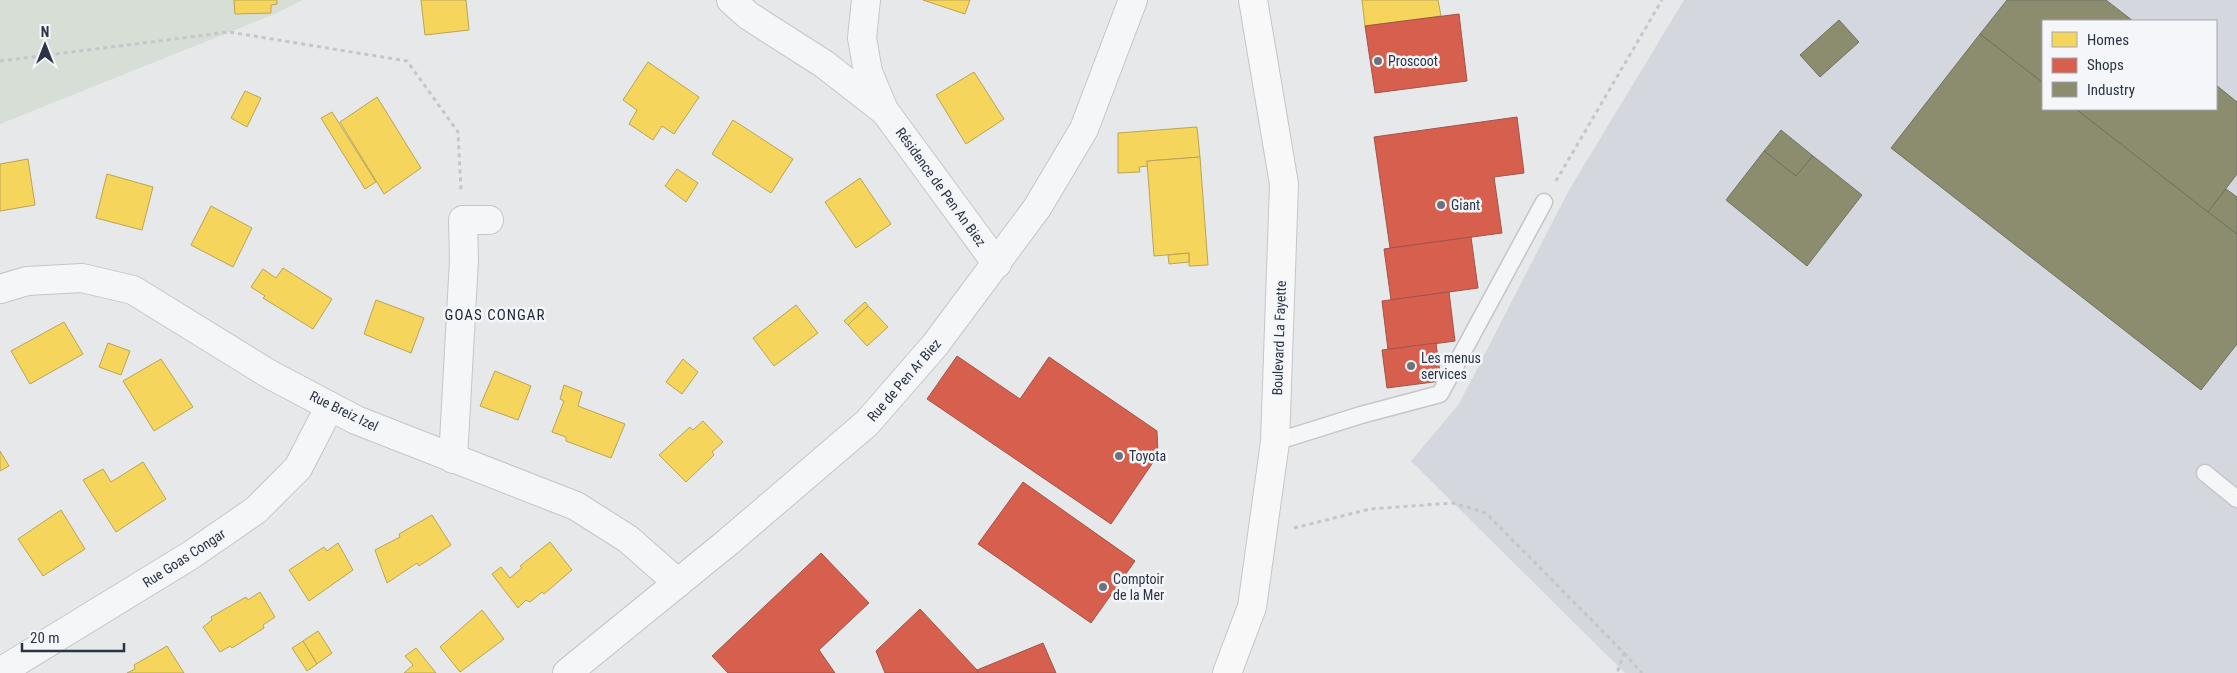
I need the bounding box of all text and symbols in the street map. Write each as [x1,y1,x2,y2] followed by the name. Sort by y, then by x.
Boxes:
[20,20,70,70] north arrow
[2042,20,2217,110] legend
[41,24,49,40] text: N
[2087,31,2129,49] text: Homes
[1388,53,1438,69] place label: Proscoot
[1372,55,1384,67] marker: Proscoot
[2087,56,2124,74] text: Shops
[2087,81,2135,99] text: Industry
[893,125,989,249] street label: Résidence de Pen An Biez
[1451,197,1480,213] place label: Giant
[1435,199,1447,211] marker: Giant
[1269,280,1289,396] street label: Boulevard La Fayette
[445,306,545,324] district label: GOAS CONGAR
[864,335,944,425] street label: Rue de Pen Ar Biez
[1421,350,1481,382] place label: Les menus services
[1405,360,1417,372] marker: Les menus services
[307,388,381,434] street label: Rue Breiz Izel
[1129,448,1166,464] place label: Toyota
[1113,450,1125,462] marker: Toyota
[140,525,228,591] street label: Rue Goas Congar
[1113,571,1164,603] place label: Comptoir de la Mer
[1097,581,1109,593] marker: Comptoir de la Mer
[22,620,125,652] scale bar
[30,629,60,647] text: 20 m

